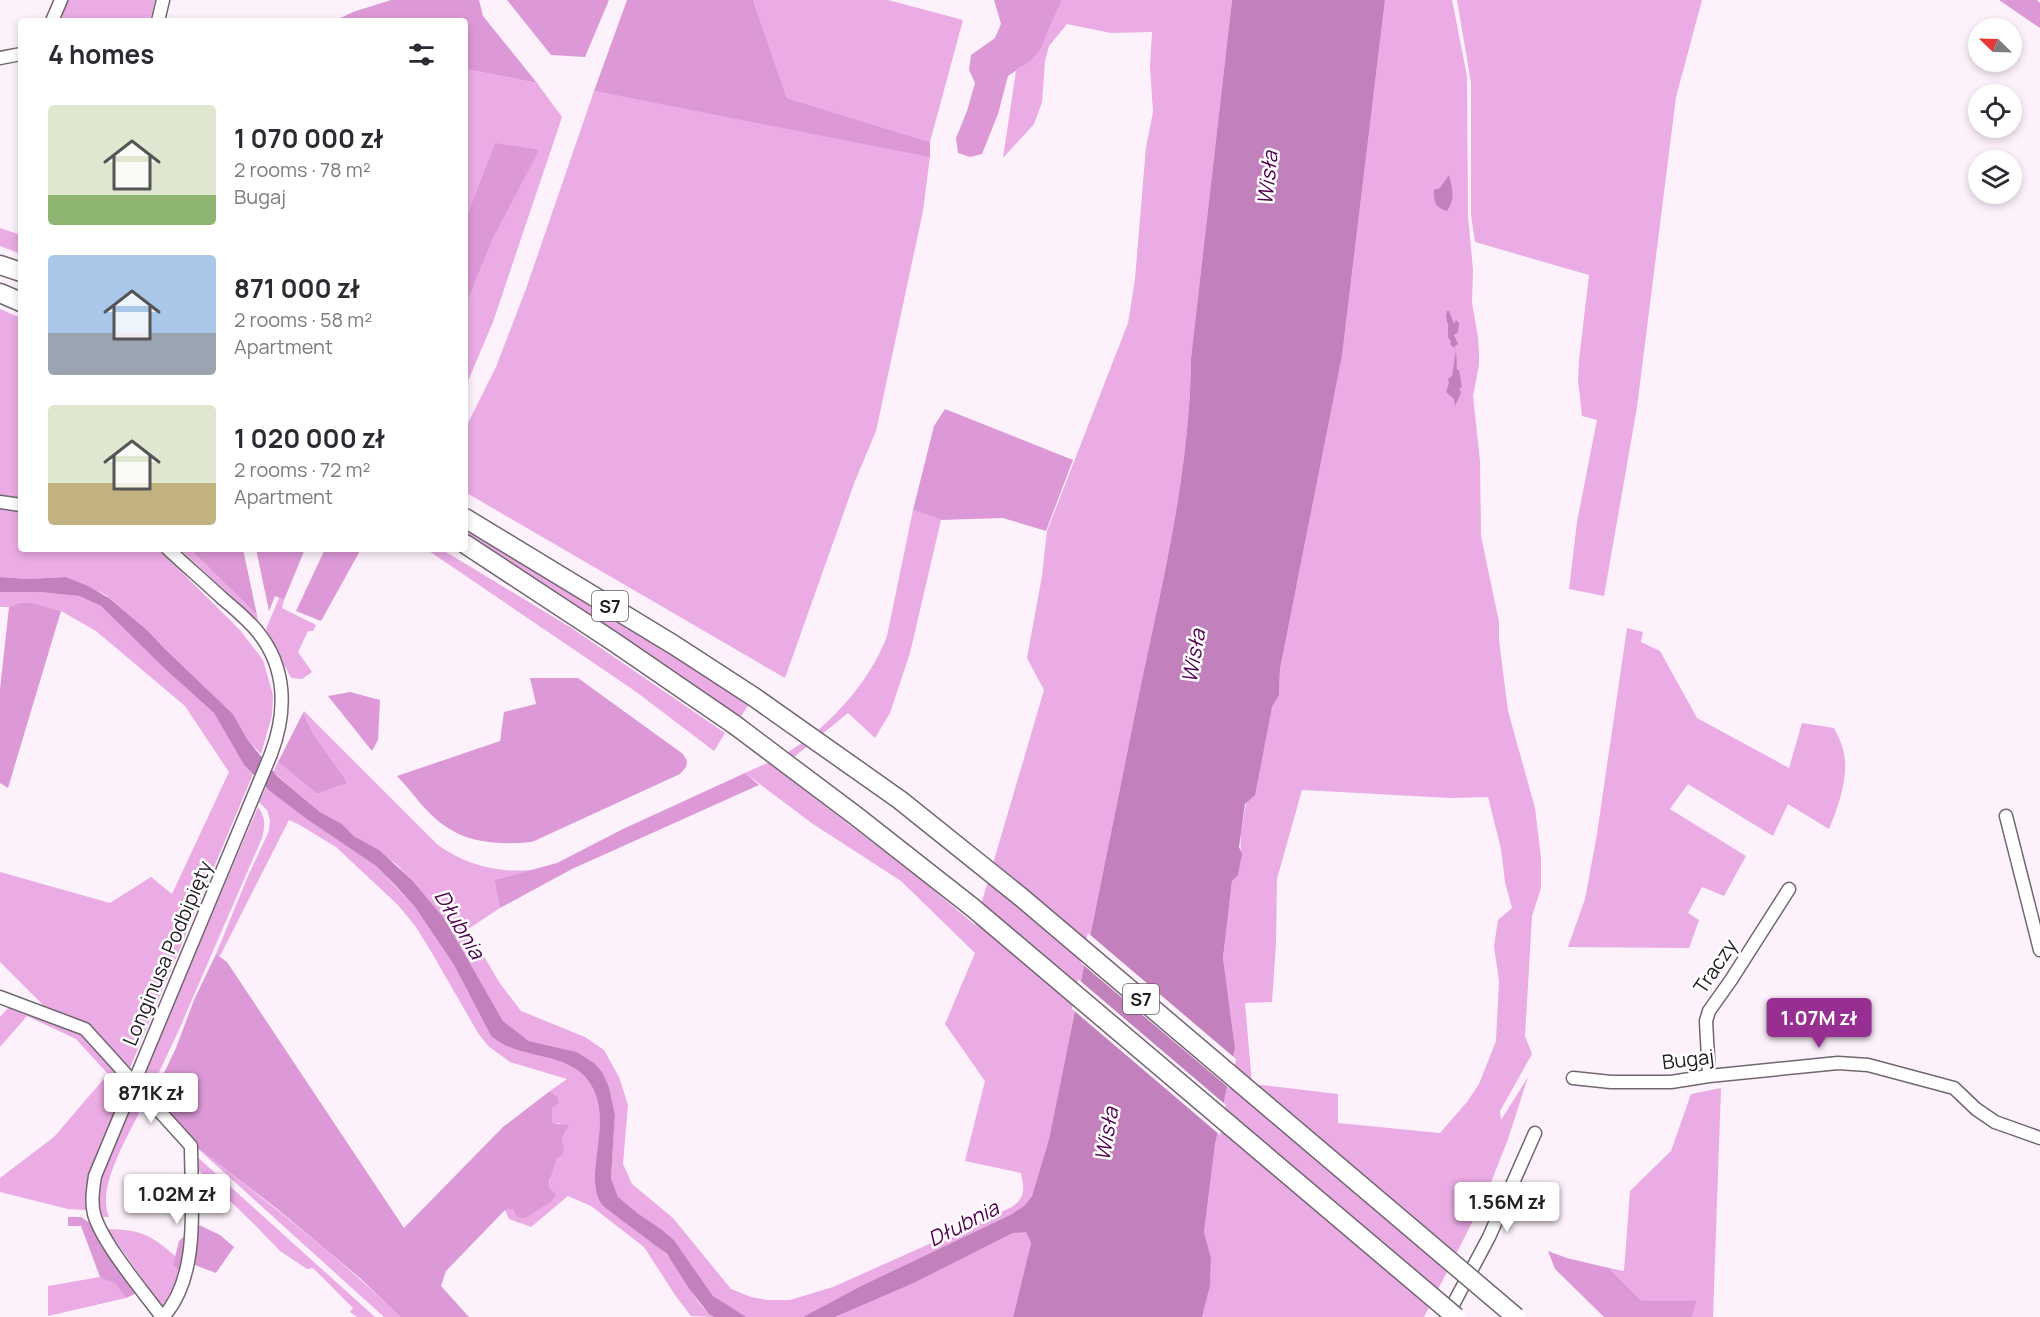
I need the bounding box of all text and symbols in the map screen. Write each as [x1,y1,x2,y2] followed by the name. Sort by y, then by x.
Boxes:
[1968,18,2022,72] north arrow
[1968,18,2022,204] map controls
[48,36,154,72] text: 4 homes
[405,38,438,71] icon: filters
[1968,84,2022,138] button: locate
[234,120,384,156] text: 1 070 000 zł
[96,129,168,201] icon: home
[1250,148,1284,206] water label: Wisła
[1968,150,2022,204] button: layers
[234,156,371,183] text: 2 rooms · 78 m²
[234,183,286,210] text: Bugaj
[234,270,360,306] text: 871 000 zł
[96,279,168,351] icon: home
[234,306,372,333] text: 2 rooms · 58 m²
[234,333,333,360] text: Apartment
[234,420,385,456] text: 1 020 000 zł
[96,429,168,501] icon: home
[234,456,370,483] text: 2 rooms · 72 m²
[234,483,333,510] text: Apartment
[592,591,628,621] road number: S7
[1174,626,1212,685] water label: Wisła
[116,856,218,1050] street label: Longinusa Podbipięty
[428,884,492,965] water label: Dłubnia
[1687,933,1743,999] street label: Traczy
[1123,984,1159,1014] road number: S7
[1757,998,1881,1049] pin: 1.07M zł
[1781,1004,1857,1031] text: 1.07M zł
[1660,1042,1716,1076] street label: Bugaj
[96,1073,206,1124] pin: 871K zł
[118,1079,184,1106] text: 871K zł
[1087,1104,1125,1163] water label: Wisła
[115,1174,239,1225] pin: 1.02M zł
[138,1180,216,1207] text: 1.02M zł
[1445,1182,1569,1233] pin: 1.56M zł
[1468,1188,1546,1215] text: 1.56M zł
[923,1193,1004,1253] water label: Dłubnia

